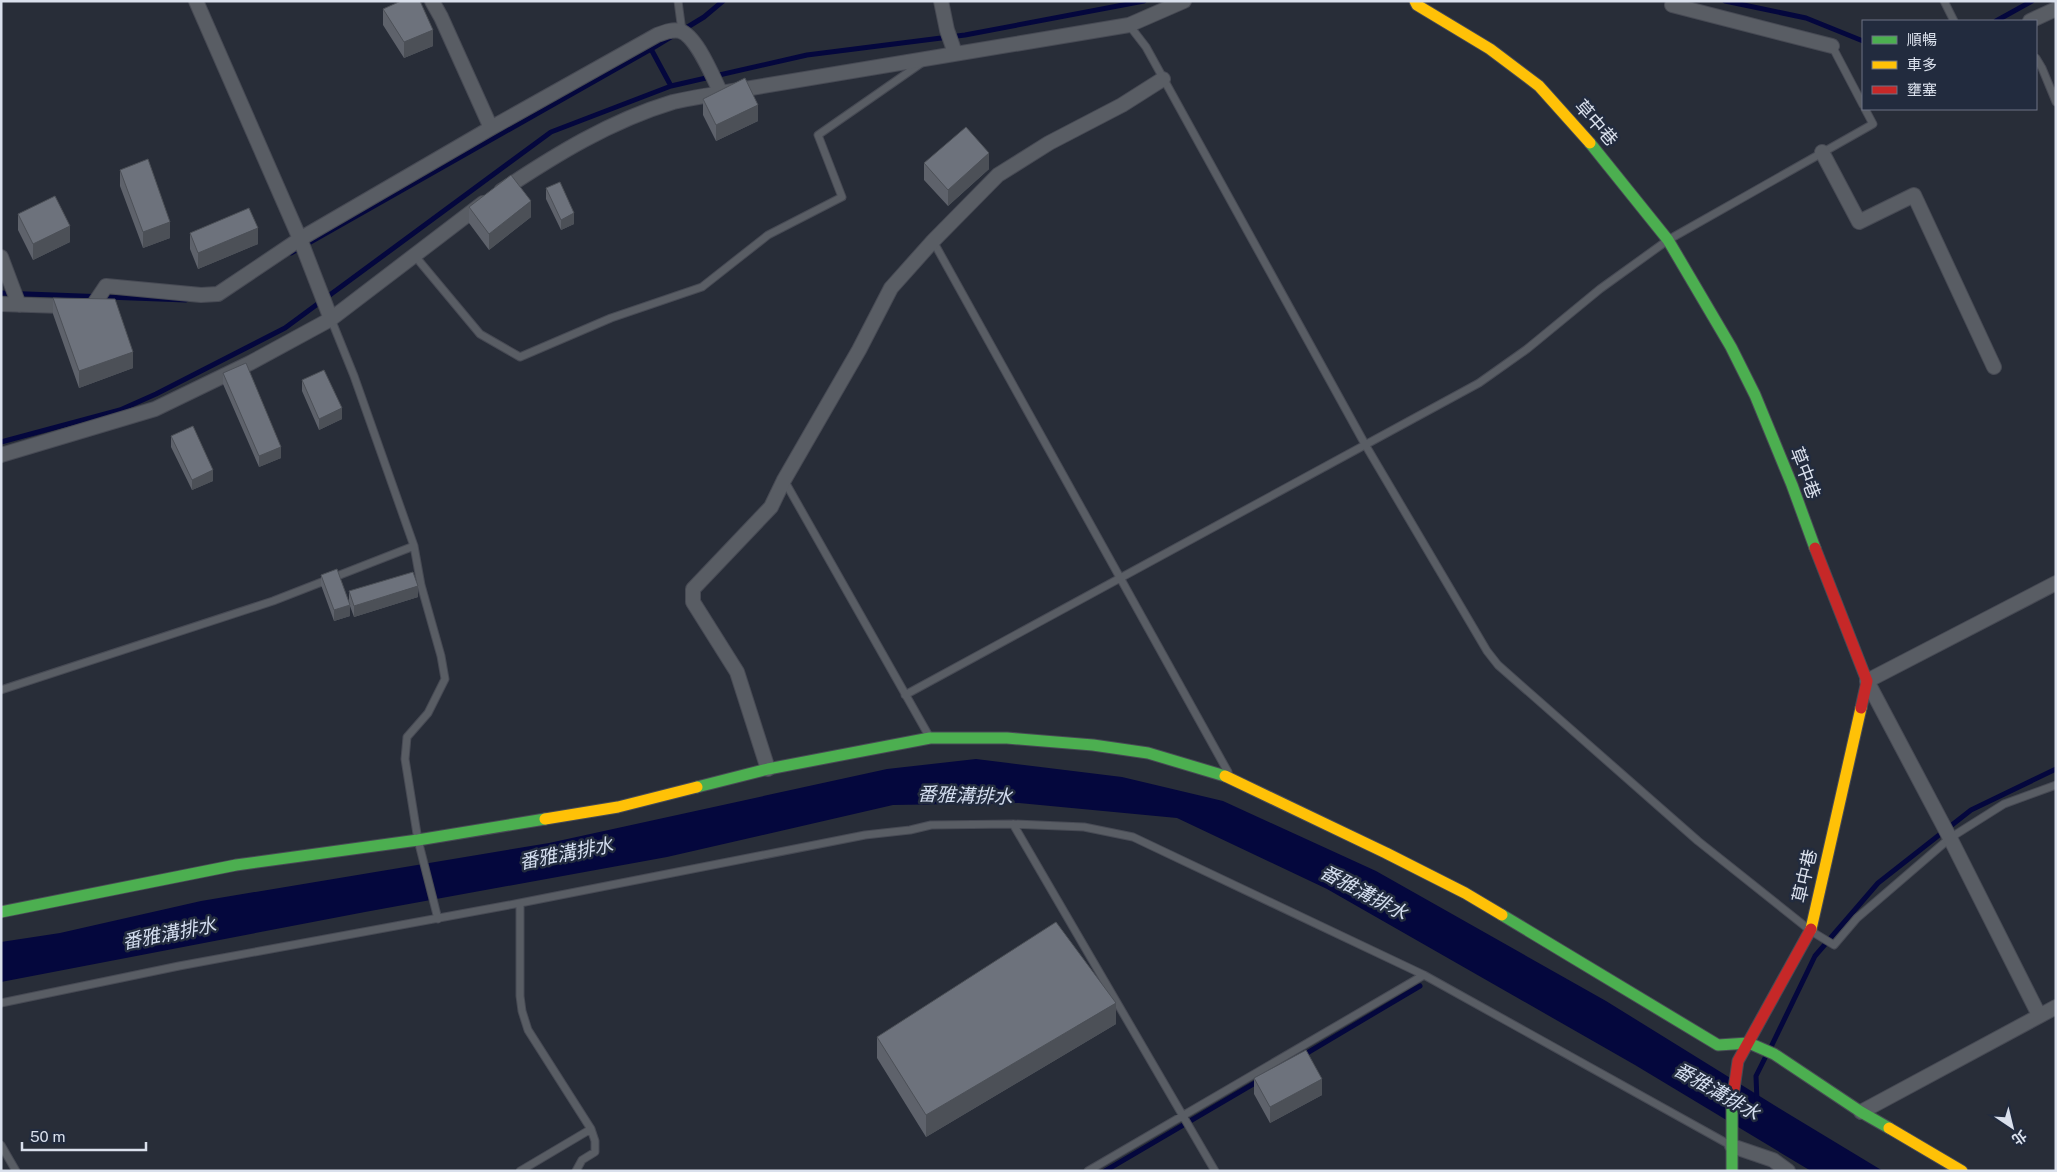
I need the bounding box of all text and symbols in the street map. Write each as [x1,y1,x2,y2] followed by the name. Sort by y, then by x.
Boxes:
[1862,20,2037,110] legend
[1907,31,1937,48] text: 順暢
[1907,56,1937,73] text: 車多
[1907,81,1937,98] text: 壅塞
[1571,95,1622,150] street label: 草中巷
[1786,444,1825,502] street label: 草中巷
[917,782,1014,808] water label: 番雅溝排水
[517,833,616,873] water label: 番雅溝排水
[1788,847,1821,905] street label: 草中巷
[1317,860,1412,924] water label: 番雅溝排水
[120,913,219,953] water label: 番雅溝排水
[1670,1058,1764,1125] water label: 番雅溝排水
[1987,1102,2037,1152] north arrow
[22,1120,146,1152] scale bar
[2009,1127,2030,1148] text: 北
[30,1128,65,1145] text: 50 m

